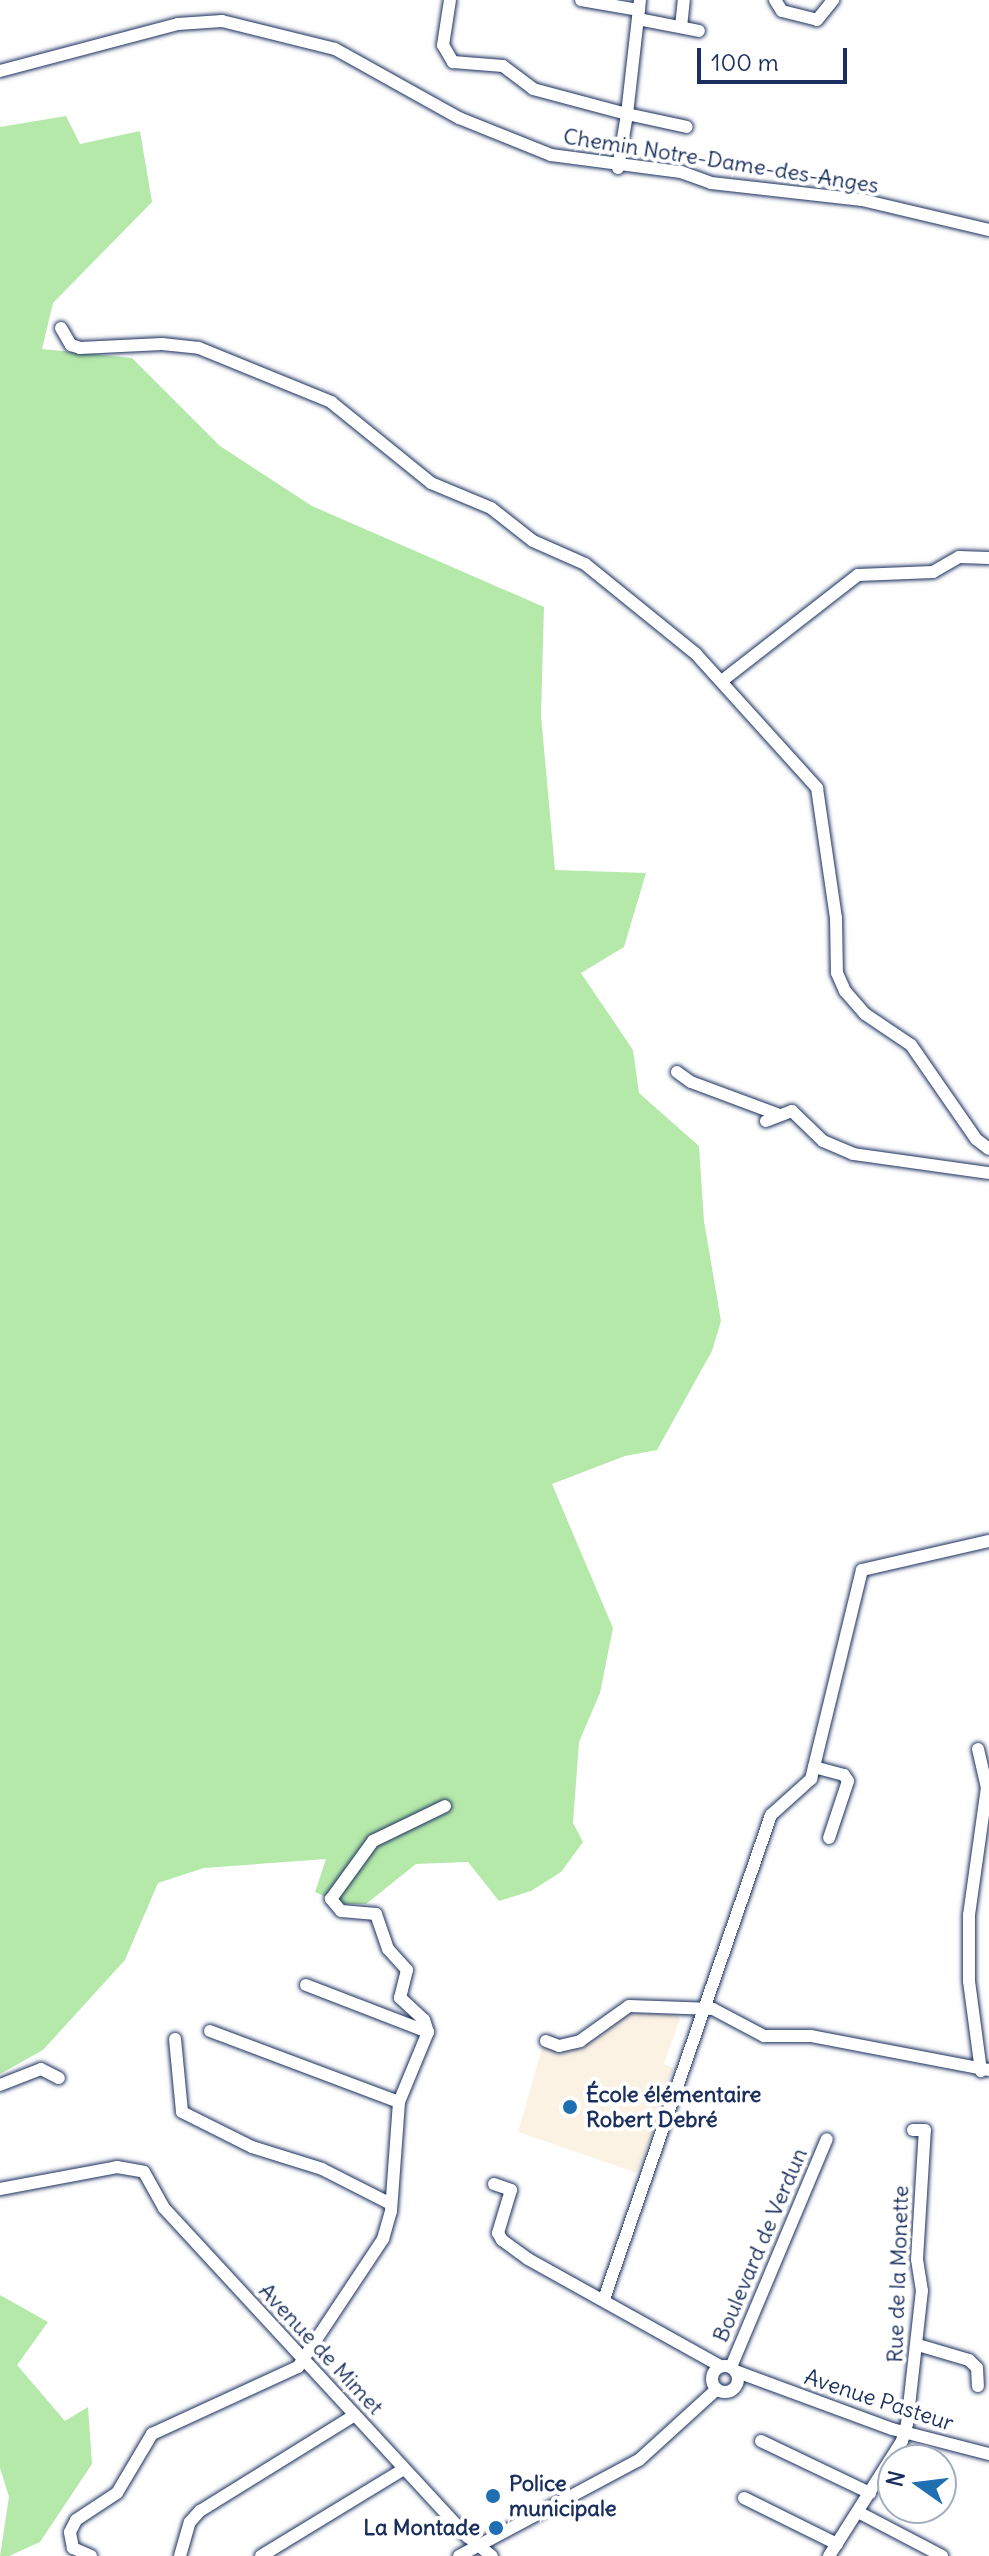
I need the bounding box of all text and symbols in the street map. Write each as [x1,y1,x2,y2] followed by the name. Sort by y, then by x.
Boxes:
[701,32,851,82] scale bar
[711,47,779,77] text: 100 m
[561,123,881,199] street label: Chemin Notre-Dame-des-Anges
[586,2081,761,2132] place label: École élémentaire Robert Debré
[561,2098,579,2116] marker: École élémentaire Robert Debré
[707,2144,813,2346] street label: Boulevard de Verdun
[882,2185,914,2363] street label: Rue de la Monette
[253,2278,389,2420] street label: Avenue de Mimet
[801,2363,957,2437] street label: Avenue Pasteur
[877,2444,957,2524] north arrow
[880,2468,911,2489] text: N
[509,2470,617,2522] place label: Police municipale
[484,2487,502,2505] marker: Police municipale
[363,2515,480,2541] place label: La Montade
[487,2519,505,2537] marker: La Montade

